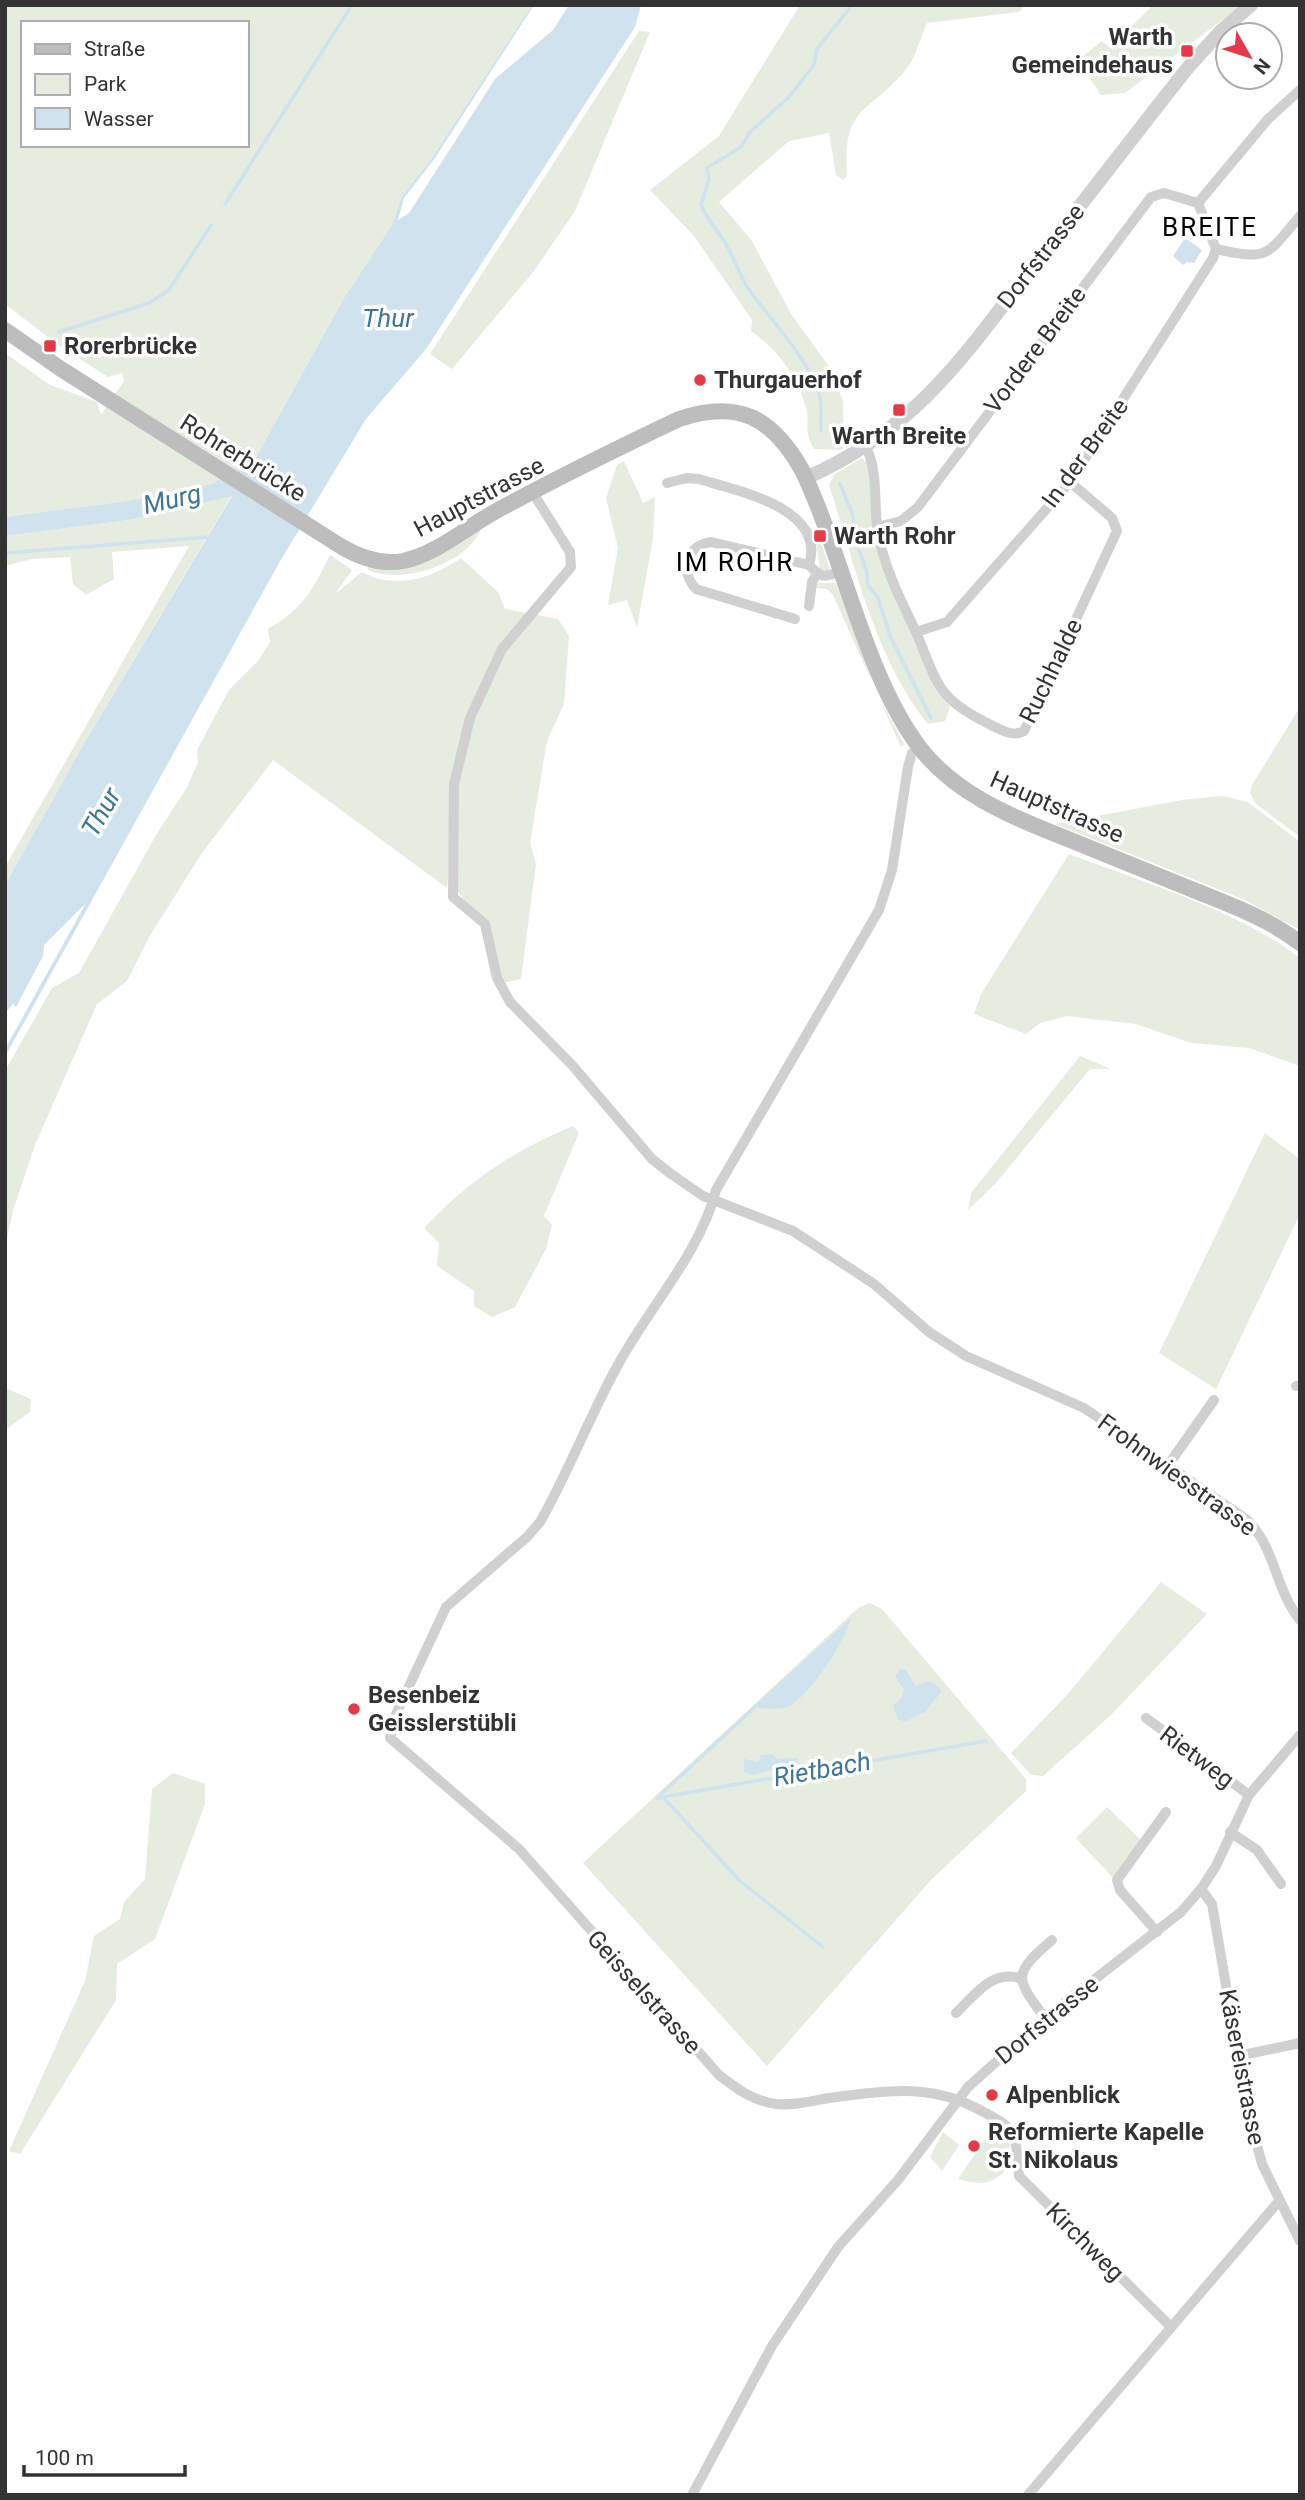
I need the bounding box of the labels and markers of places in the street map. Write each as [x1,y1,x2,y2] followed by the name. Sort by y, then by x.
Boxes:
[1012,23,1173,79] place label: Warth Gemeindehaus
[1179,43,1195,59] marker: Warth Gemeindehaus
[64,332,197,360] place label: Rorerbrücke
[42,338,58,354] marker: Rorerbrücke
[714,366,862,394] place label: Thurgauerhof
[692,372,708,388] marker: Thurgauerhof
[891,402,907,418] marker: Warth Breite
[832,422,966,450] place label: Warth Breite
[834,522,956,550] place label: Warth Rohr
[812,528,828,544] marker: Warth Rohr
[368,1681,517,1737] place label: Besenbeiz Geisslerstübli
[346,1701,362,1717] marker: Besenbeiz Geisslerstübli
[1006,2081,1121,2109] place label: Alpenblick
[984,2087,1000,2103] marker: Alpenblick
[988,2118,1204,2174] place label: Reformierte Kapelle St. Nikolaus
[966,2138,982,2154] marker: Reformierte Kapelle St. Nikolaus

